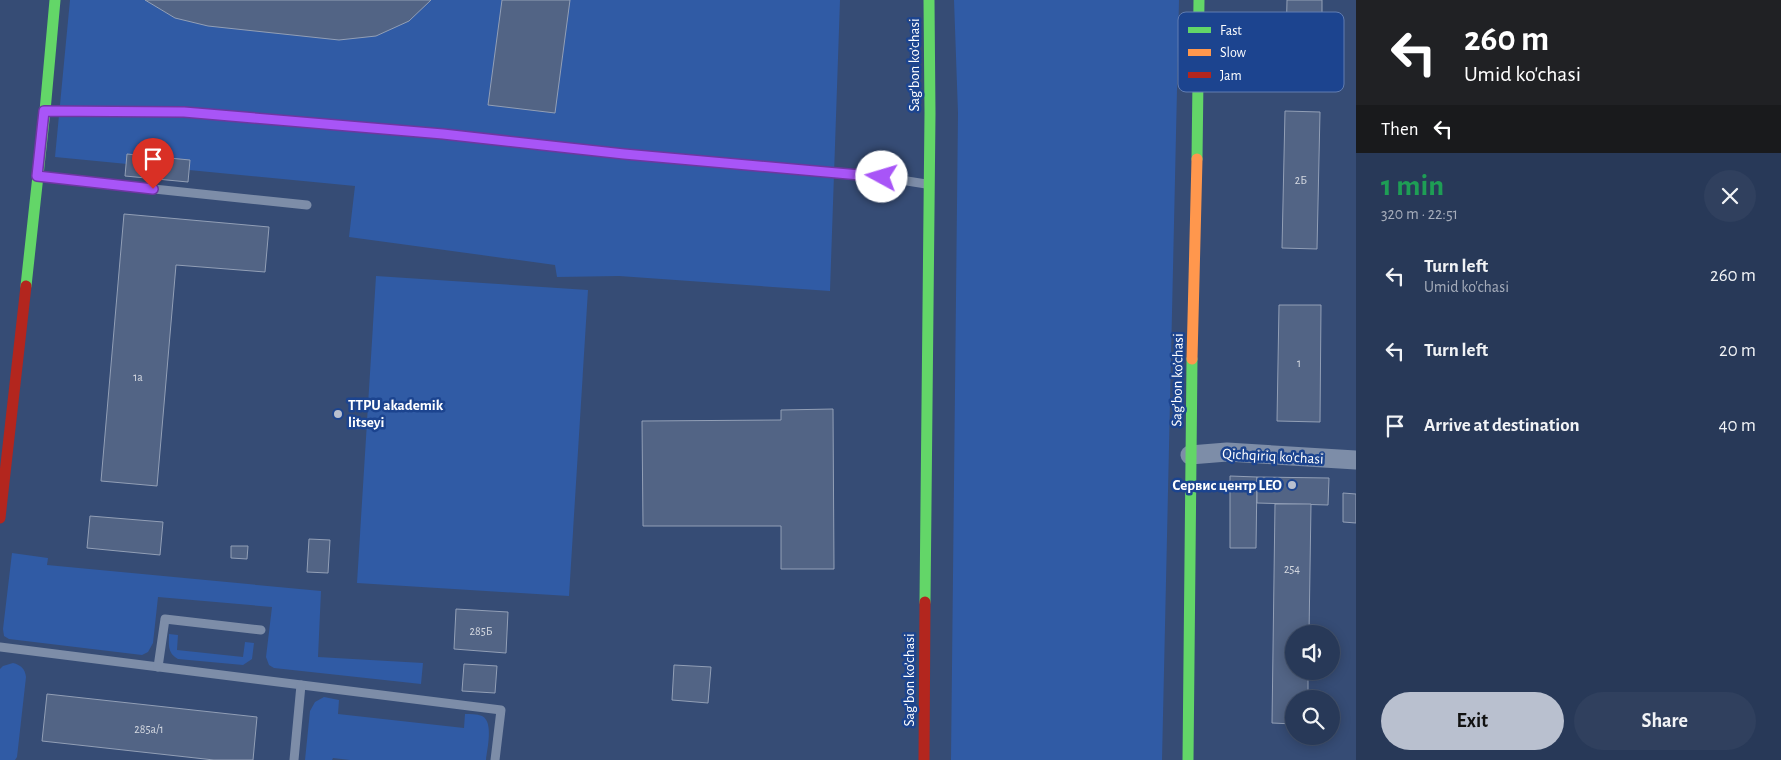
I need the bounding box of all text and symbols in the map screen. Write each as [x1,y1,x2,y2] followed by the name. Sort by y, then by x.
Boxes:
[1178,12,1344,92] legend
[907,18,922,112] street label: Sag’bon ko’chasi
[1381,20,1446,85] icon: left
[1464,22,1549,57] text: 260 m
[1220,24,1242,38] text: Fast
[1220,46,1247,60] text: Slow
[1464,63,1581,85] text: Umid ko'chasi
[1220,69,1242,83] text: Jam
[1429,115,1457,143] icon: left
[1381,120,1419,139] text: Then
[132,138,174,189] pin
[139,145,167,173] icon: arrive
[855,150,907,202] position arrow
[1704,170,1756,222] button: close
[1381,171,1444,201] text: 1 min
[1295,174,1307,186] house number: 2Б
[1381,206,1458,222] text: 320 m · 22:51
[1424,257,1488,276] text: Turn left
[1381,262,1409,290] icon: left
[1710,266,1756,285] text: 260 m
[1424,279,1509,295] text: Umid ko'chasi
[1169,333,1186,427] street label: Sag’bon ko’chasi
[1381,337,1409,365] icon: left
[1424,341,1488,360] text: Turn left
[1719,341,1756,360] text: 20 m
[1297,357,1301,369] house number: 1
[133,371,143,383] house number: 1a
[348,398,444,430] place label: TTPU akademik litseyi
[332,408,344,420] marker: TTPU akademik litseyi
[1381,412,1409,440] icon: arrive
[1424,416,1580,435] text: Arrive at destination
[1718,416,1756,435] text: 40 m
[1222,446,1324,467] street label: Qichqiriq ko'chasi
[1172,478,1282,493] place label: Сервис центр LEO
[1286,479,1298,491] marker: Сервис центр LEO
[1284,563,1300,575] house number: 254
[469,625,493,637] house number: 285Б
[1285,625,1340,745] map controls
[1285,625,1340,680] button: sound
[902,633,917,727] street label: Sag’bon ko’chasi
[1285,690,1340,745] button: search
[1381,692,1564,750] button: Exit
[1574,692,1756,750] button: Share
[134,723,164,735] house number: 285a/1

